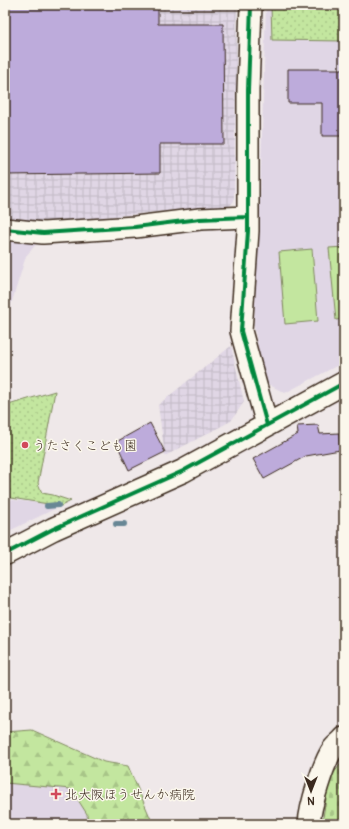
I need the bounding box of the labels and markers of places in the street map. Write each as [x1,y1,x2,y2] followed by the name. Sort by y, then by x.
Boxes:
[33,438,137,454] place label: うたさくこども園
[20,440,30,450] marker: うたさくこども園
[65,787,195,803] place label: 北大阪ほうせんか病院
[50,788,62,800] marker: 北大阪ほうせんか病院

